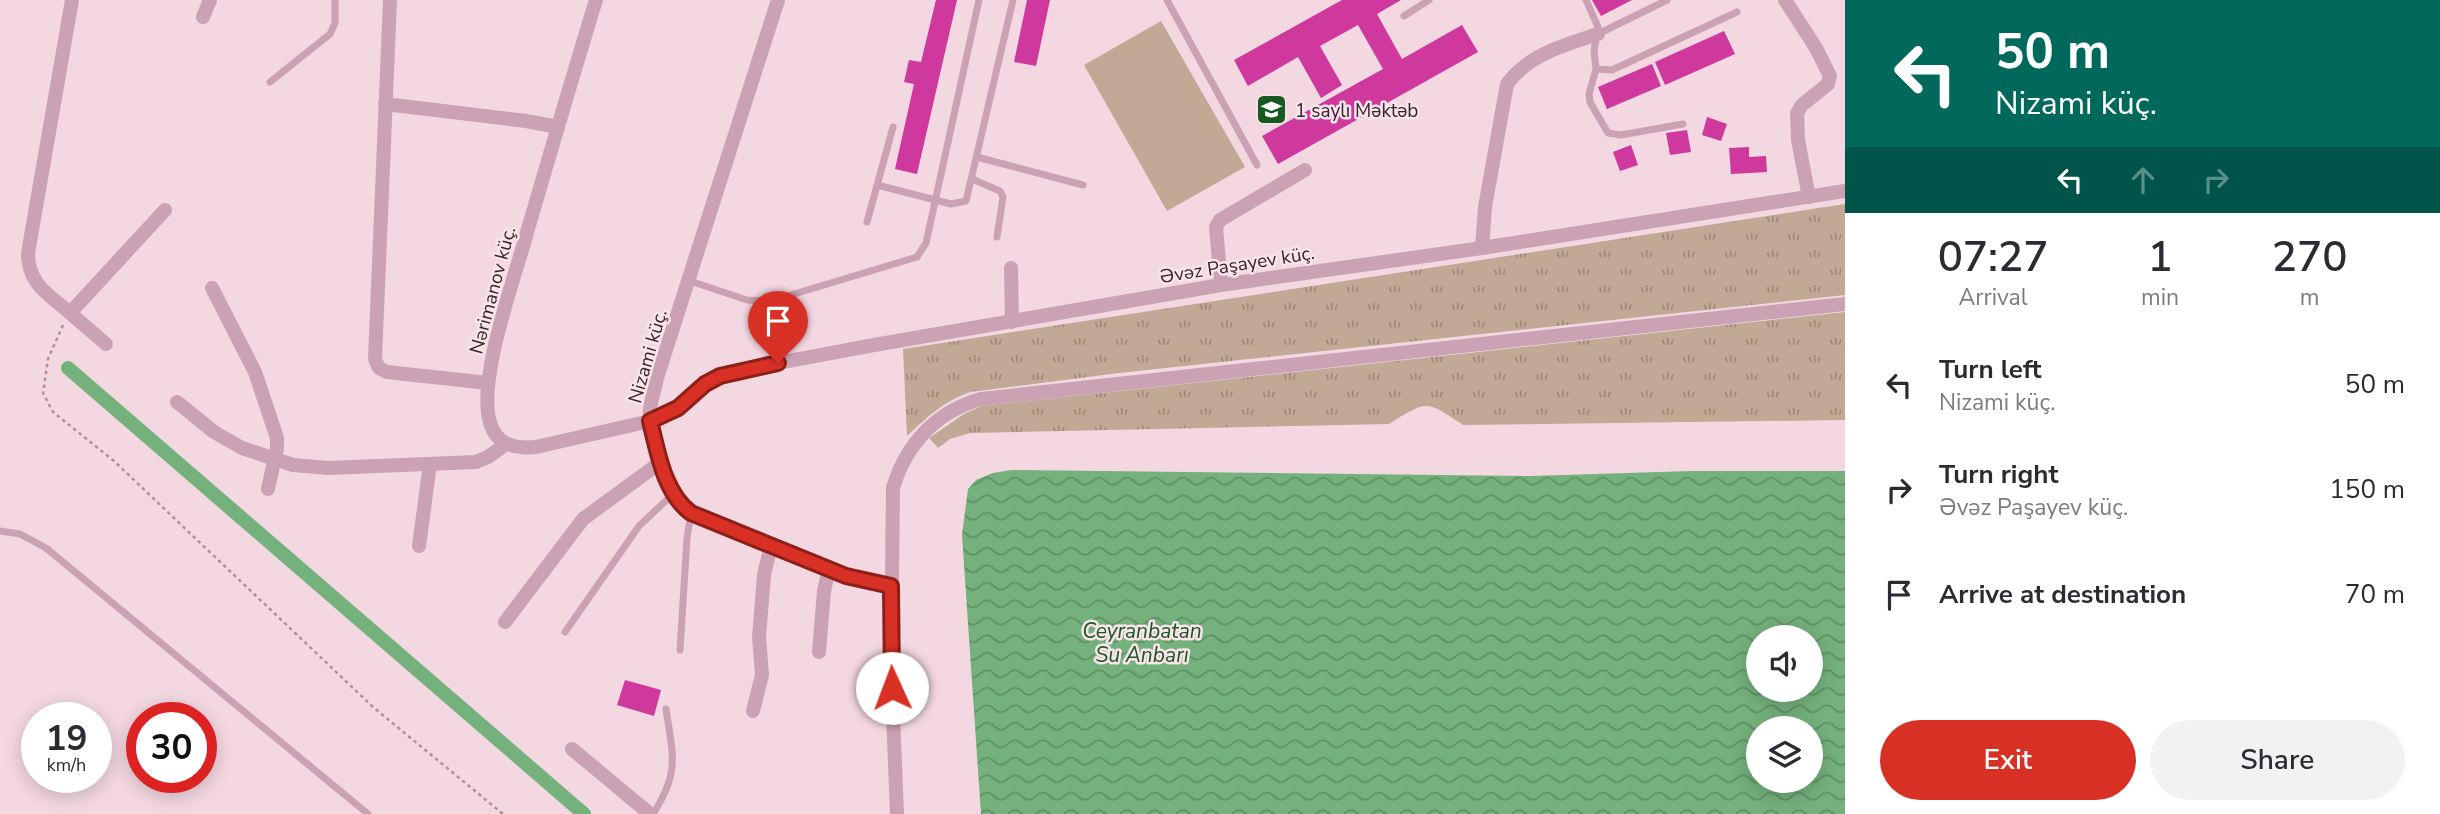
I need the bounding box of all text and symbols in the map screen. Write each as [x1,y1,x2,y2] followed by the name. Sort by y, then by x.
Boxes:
[1995,18,2110,85] text: 50 m
[1880,28,1971,119] icon: left
[1995,82,2157,125] text: Nizami küç.
[1255,93,1289,127] school or university icon: 1 saylı Məktəb
[1295,98,1418,124] place label: 1 saylı Məktəb
[2051,161,2089,199] icon: left
[2124,161,2162,199] icon: ahead
[2197,161,2235,199] icon: right
[463,224,522,357] street label: Nərimanov küç.
[1938,229,2048,286] text: 07:27
[2147,229,2173,286] text: 1
[2272,229,2347,286] text: 270
[1158,240,1316,290] street label: Əvəz Paşayev küç.
[1958,282,2028,313] text: Arrival
[2141,282,2179,313] text: min
[2300,282,2319,313] text: m
[748,291,808,363] pin
[759,302,797,340] icon: arrive
[622,306,674,406] street label: Nizami küç.
[1939,352,2042,387] text: Turn left
[1880,366,1918,404] icon: left
[2345,367,2405,402] text: 50 m
[1939,387,2056,418] text: Nizami küç.
[1939,457,2058,492] text: Turn right
[1880,471,1918,509] icon: right
[2329,472,2405,507] text: 150 m
[1939,492,2128,523] text: Əvəz Paşayev küç.
[1880,576,1918,614] icon: arrive
[1939,577,2186,612] text: Arrive at destination
[2345,577,2405,612] text: 70 m
[1082,617,1202,669] water label: Ceyranbatan Su Anbarı
[1746,625,1823,793] map controls
[1746,625,1823,702] button: sound
[855,651,929,725] position arrow
[126,702,217,793] speed limit sign: 30
[45,715,88,762] text: 19
[1746,716,1823,793] button: layers
[1880,720,2136,800] button: Exit
[2150,720,2405,800] button: Share
[47,753,86,777] text: km/h

